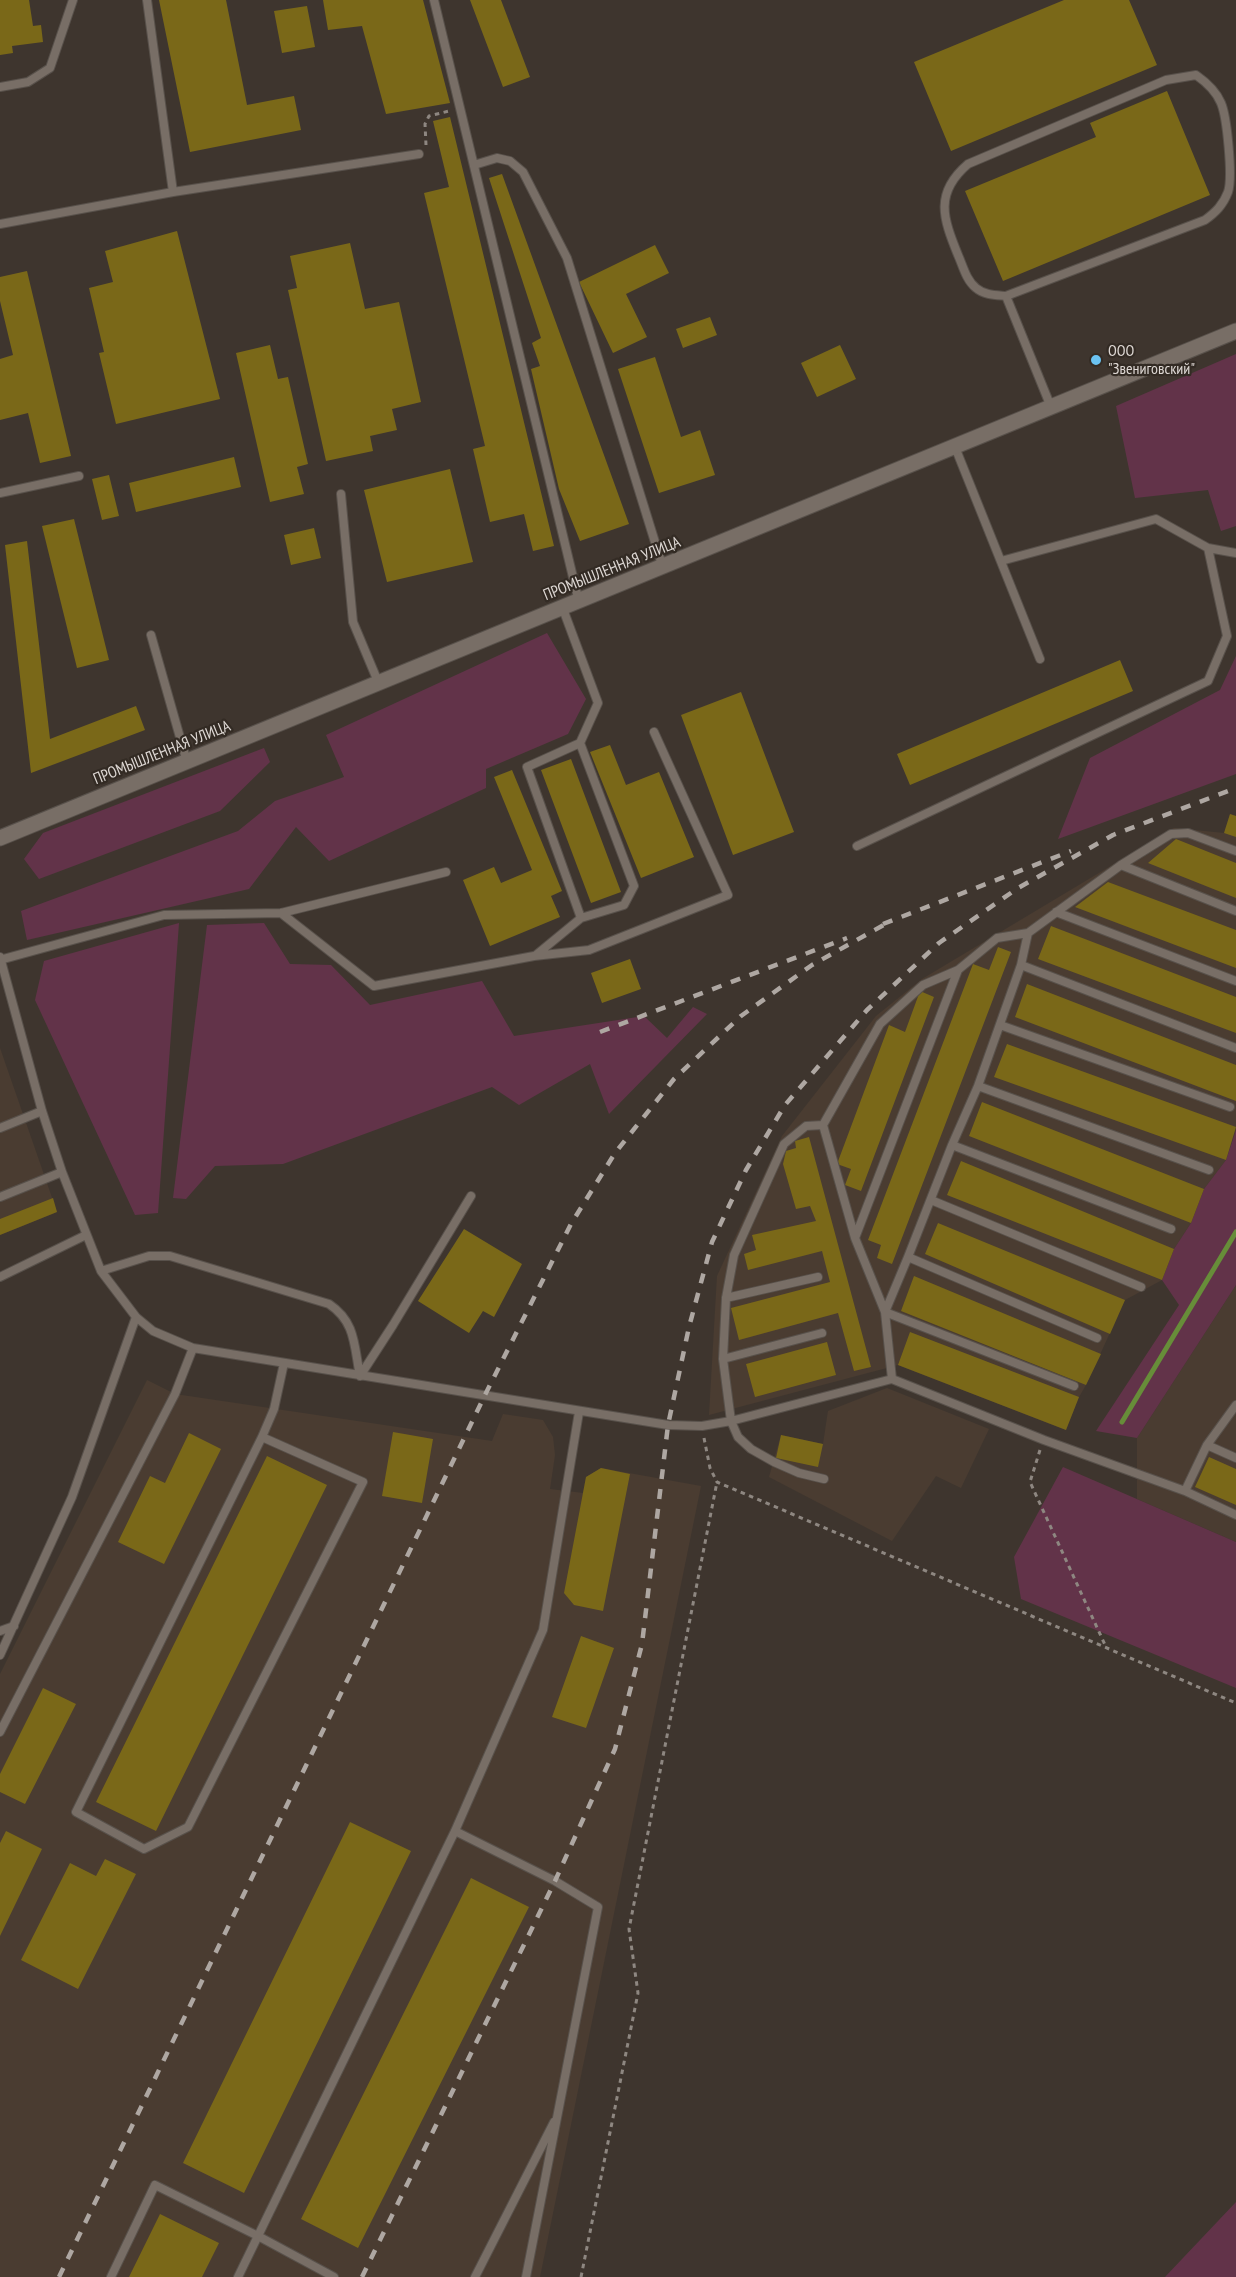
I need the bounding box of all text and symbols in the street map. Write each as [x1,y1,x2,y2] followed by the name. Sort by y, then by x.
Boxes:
[1108,341,1195,379] place label: ООО "Звениговский"
[1089,353,1103,367] marker: ООО "Звениговский"
[541,533,683,605] street label: ПРОМЫШЛЕННАЯ УЛИЦА
[91,717,233,789] street label: ПРОМЫШЛЕННАЯ УЛИЦА

